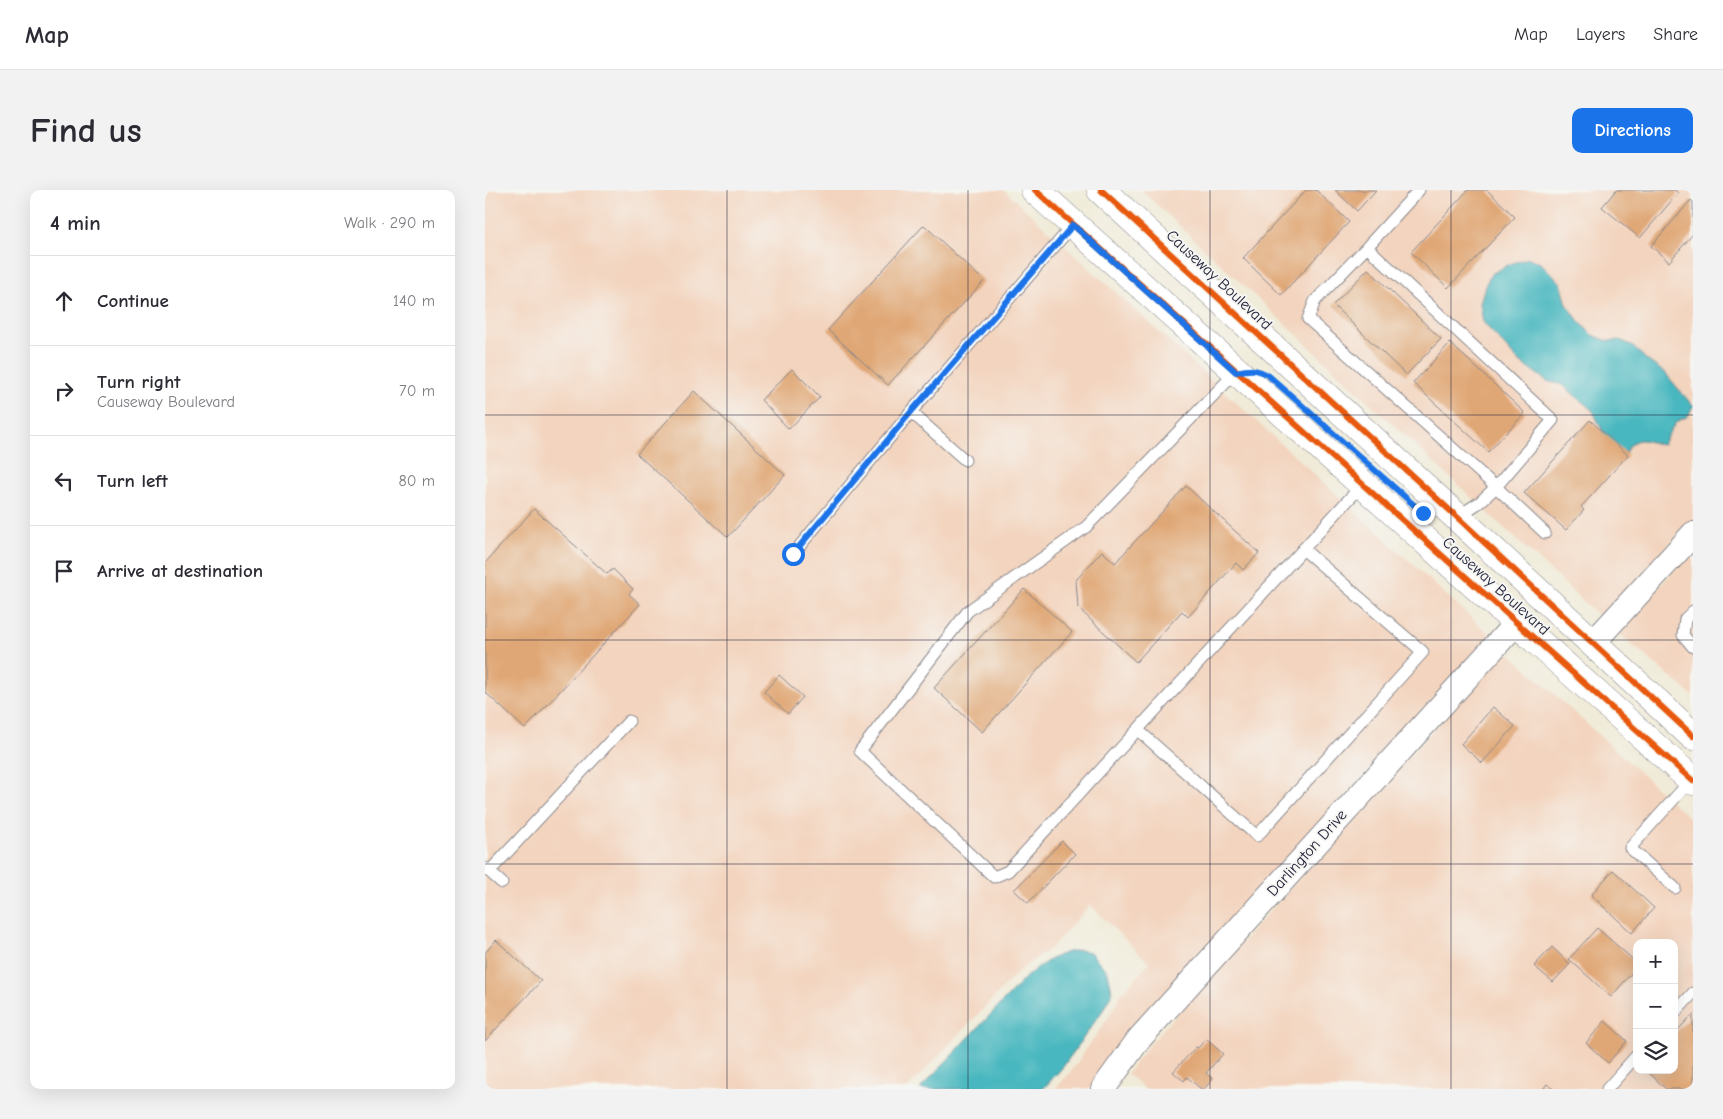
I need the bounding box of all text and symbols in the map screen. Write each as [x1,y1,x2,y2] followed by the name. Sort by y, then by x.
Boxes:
[25,21,69,49] text: Map
[1514,24,1548,45] text: Map
[1576,24,1625,45] text: Layers
[1653,24,1698,45] text: Share
[1572,108,1693,153] button: Directions
[30,110,142,151] text: Find us
[50,211,101,235] text: 4 min
[344,214,435,232] text: Walk · 290 m
[1162,226,1276,334] street label: Causeway Boulevard
[50,287,78,315] icon: ahead
[97,290,169,312] text: Continue
[393,292,435,310] text: 140 m
[97,371,181,393] text: Turn right
[50,377,78,405] icon: right
[399,382,435,400] text: 70 m
[97,393,235,411] text: Causeway Boulevard
[50,467,78,495] icon: left
[97,470,168,492] text: Turn left
[398,472,435,490] text: 80 m
[1412,502,1435,525] route end
[1439,533,1553,639] street label: Causeway Boulevard
[782,543,805,566] route start
[50,557,78,585] icon: arrive
[97,560,263,582] text: Arrive at destination
[1263,806,1351,900] street label: Darlington Drive
[1633,939,1678,1074] map controls
[1633,939,1678,984] button: +
[1633,984,1678,1029] button: −
[1633,1029,1678,1074] button: layers

